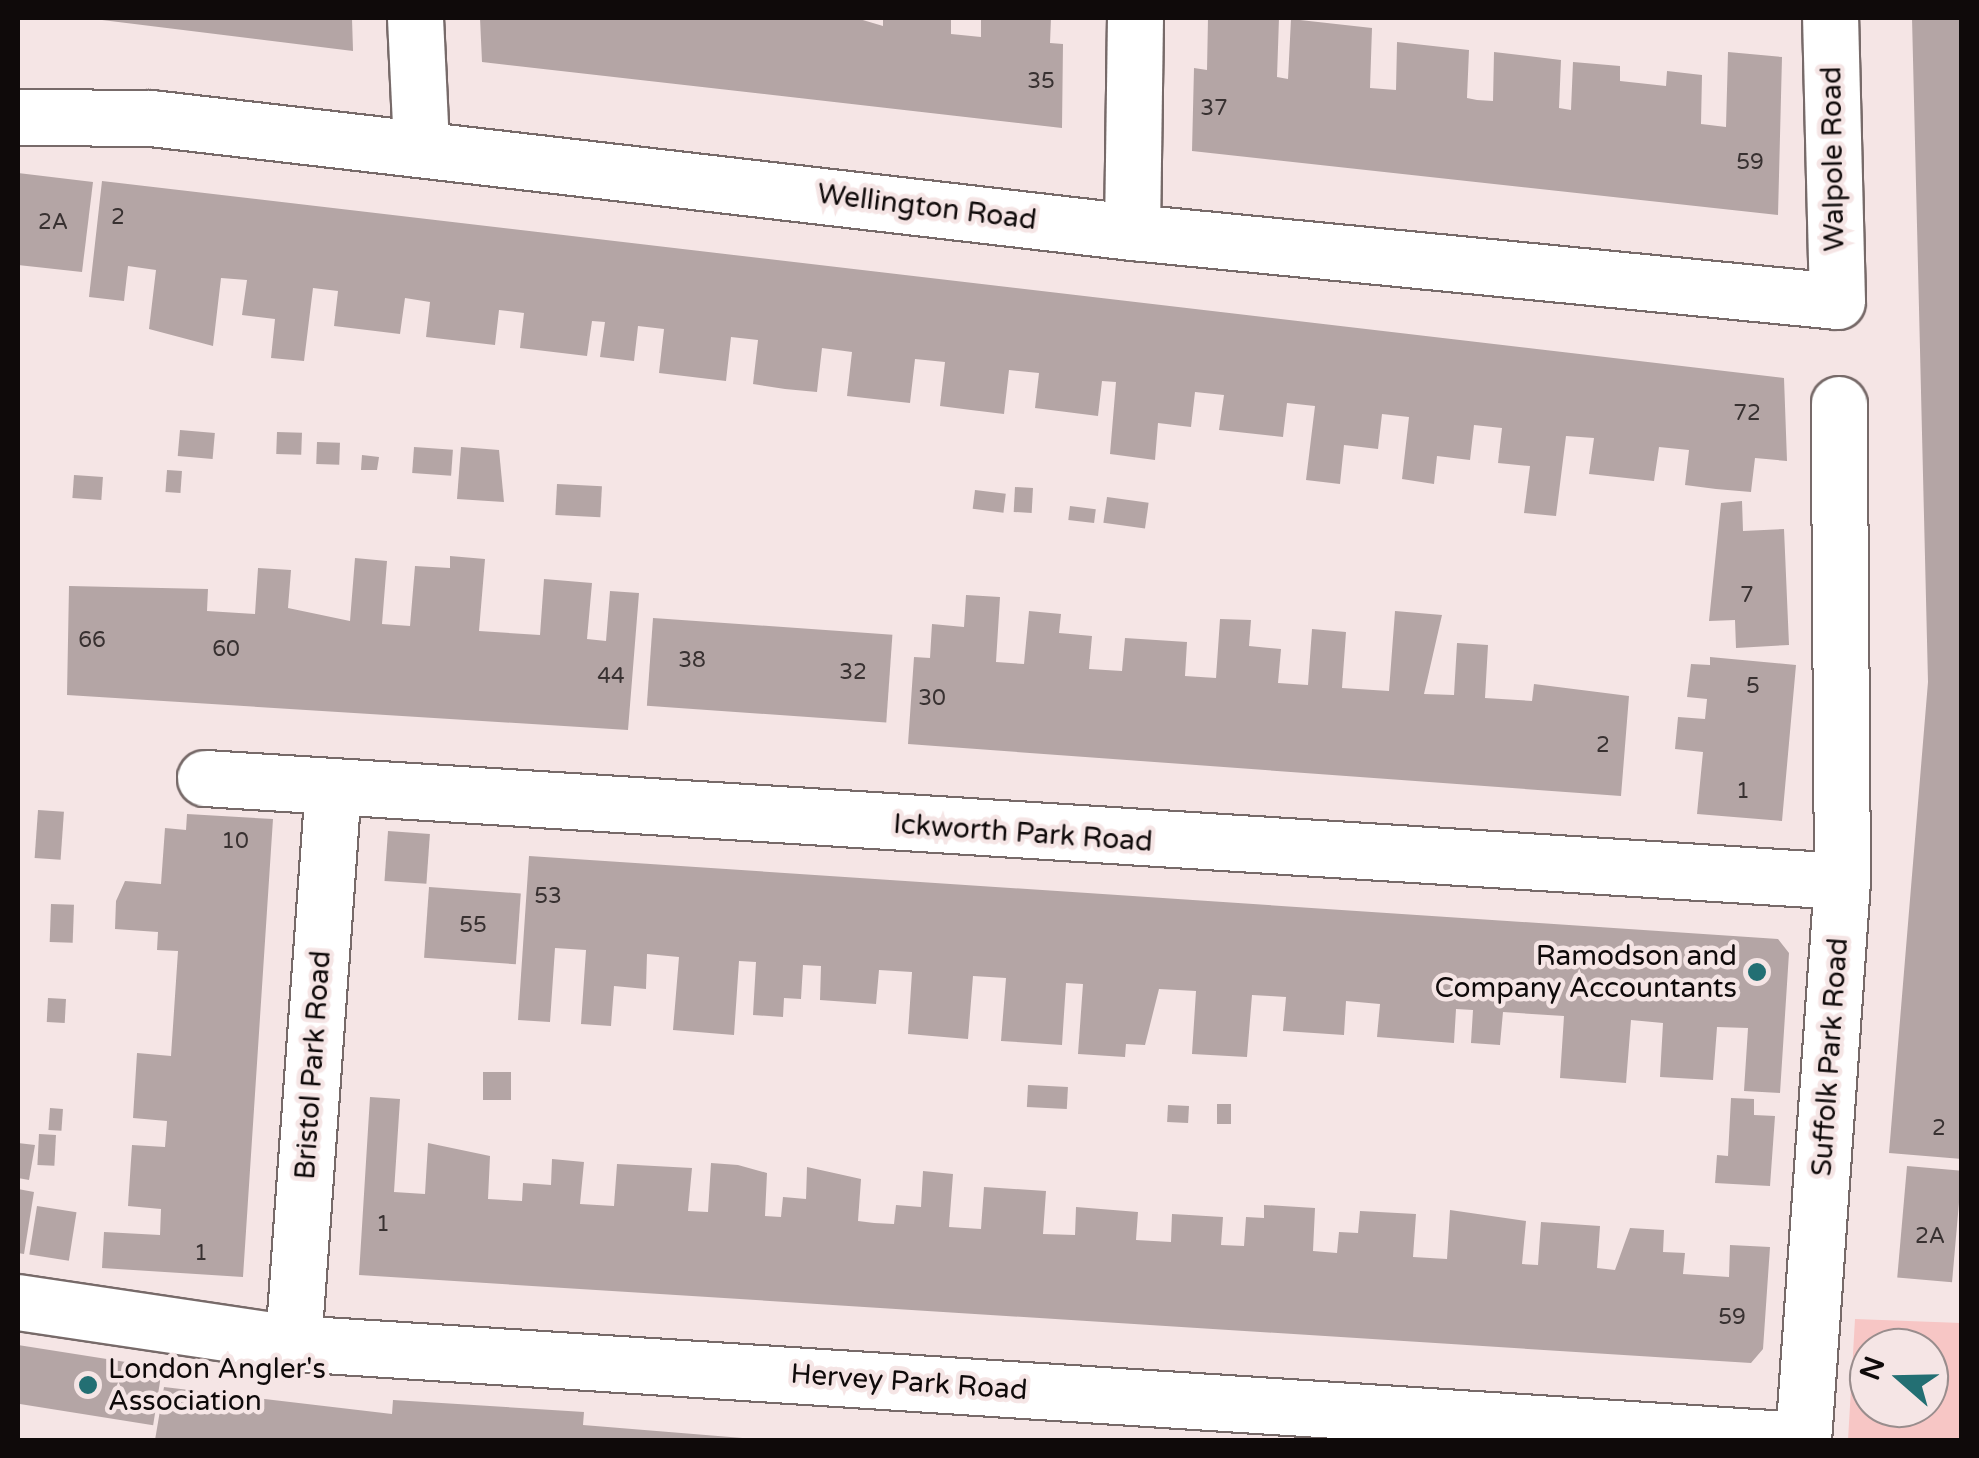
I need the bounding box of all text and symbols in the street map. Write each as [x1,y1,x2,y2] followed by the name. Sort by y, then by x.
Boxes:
[1815,66,1851,252] street label: Walpole Road
[1027,69,1055,95] house number: 35
[1200,96,1228,122] house number: 37
[1736,150,1764,176] house number: 59
[815,177,1039,237] street label: Wellington Road
[111,205,125,231] house number: 2
[38,210,68,236] house number: 2A
[1733,401,1761,427] house number: 72
[1740,583,1754,609] house number: 7
[78,628,106,654] house number: 66
[212,637,240,663] house number: 60
[678,648,706,674] house number: 38
[839,660,867,686] house number: 32
[597,664,625,690] house number: 44
[1746,674,1760,700] house number: 5
[918,686,946,712] house number: 30
[1596,733,1610,759] house number: 2
[1736,779,1750,805] house number: 1
[892,807,1154,859] street label: Ickworth Park Road
[221,829,249,855] house number: 10
[534,884,562,910] house number: 53
[459,913,487,939] house number: 55
[1805,937,1855,1177] street label: Suffolk Park Road
[1434,939,1737,1005] place label: Ramodson and Company Accountants
[288,949,338,1181] street label: Bristol Park Road
[1746,961,1768,983] marker: Ramodson and Company Accountants
[1932,1116,1946,1142] house number: 2
[376,1212,390,1238] house number: 1
[1915,1224,1945,1250] house number: 2A
[194,1241,208,1267] house number: 1
[1718,1305,1746,1331] house number: 59
[1849,1328,1949,1428] north arrow
[108,1352,326,1418] place label: London Angler's Association
[1853,1352,1893,1385] text: N
[789,1357,1029,1407] street label: Hervey Park Road
[77,1374,99,1396] marker: London Angler's Association

